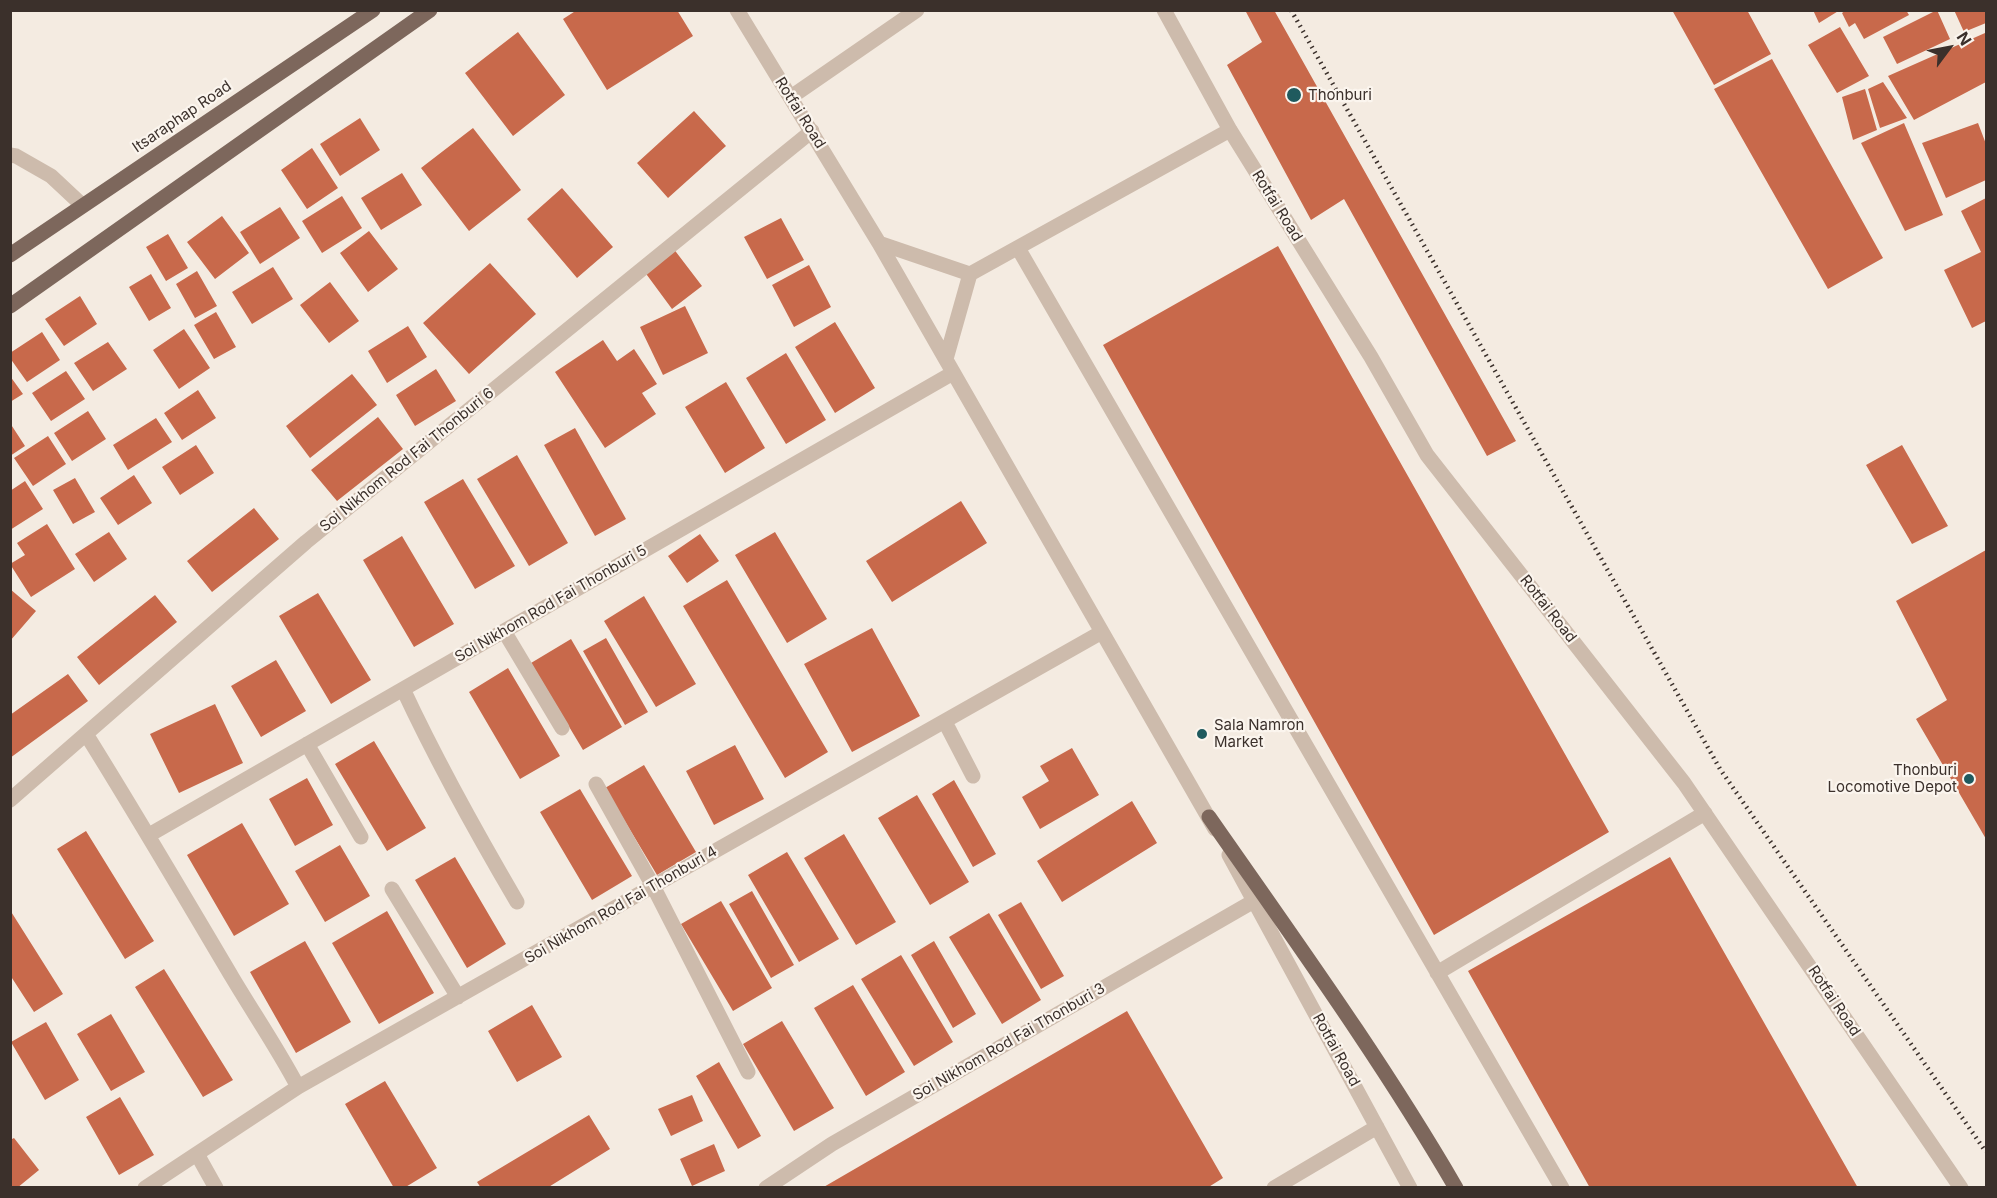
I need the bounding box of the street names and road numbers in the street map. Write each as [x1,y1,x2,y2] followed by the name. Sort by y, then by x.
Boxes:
[771,74,829,152] street label: Rotfai Road
[129,77,235,157] street label: Itsaraphap Road
[1248,167,1306,245] street label: Rotfai Road
[316,384,498,536] street label: Soi Nikhom Rod Fai Thonburi 6
[452,542,650,666] street label: Soi Nikhom Rod Fai Thonburi 5
[1516,572,1580,646] street label: Rotfai Road
[522,842,720,968] street label: Soi Nikhom Rod Fai Thonburi 4
[1804,962,1864,1040] street label: Rotfai Road
[910,979,1108,1105] street label: Soi Nikhom Rod Fai Thonburi 3
[1309,1010,1363,1090] street label: Rotfai Road

